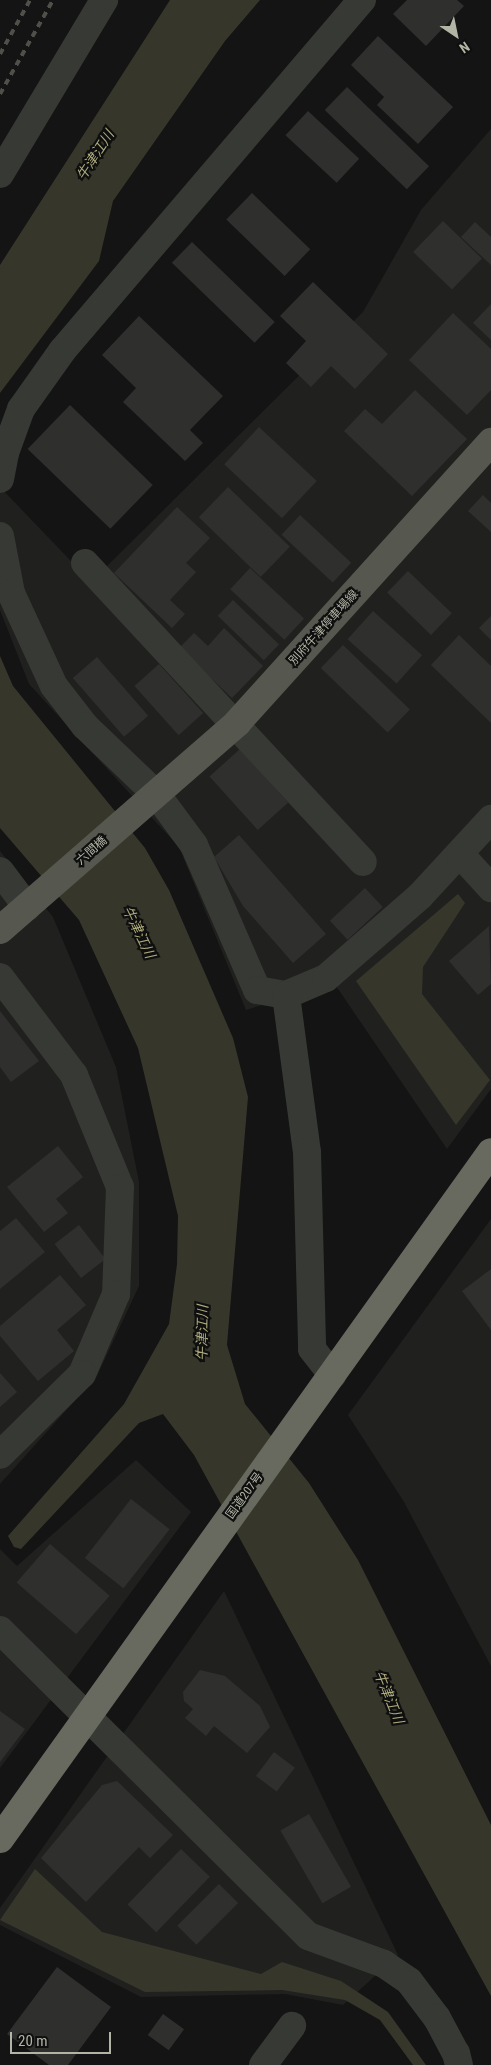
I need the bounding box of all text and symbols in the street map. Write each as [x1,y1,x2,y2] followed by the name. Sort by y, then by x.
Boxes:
[431,10,481,60] north arrow
[456,38,472,56] text: N
[73,127,117,183] water label: 牛津江川
[287,588,361,668] street label: 別府牛津停車場線
[74,834,110,868] street label: 六間橋
[119,903,159,961] water label: 牛津江川
[193,1305,211,1361] water label: 牛津江川
[223,1470,267,1522] street label: 国道207号
[371,1668,407,1726] water label: 牛津江川
[12,2022,114,2054] scale bar
[18,2032,48,2050] text: 20 m

